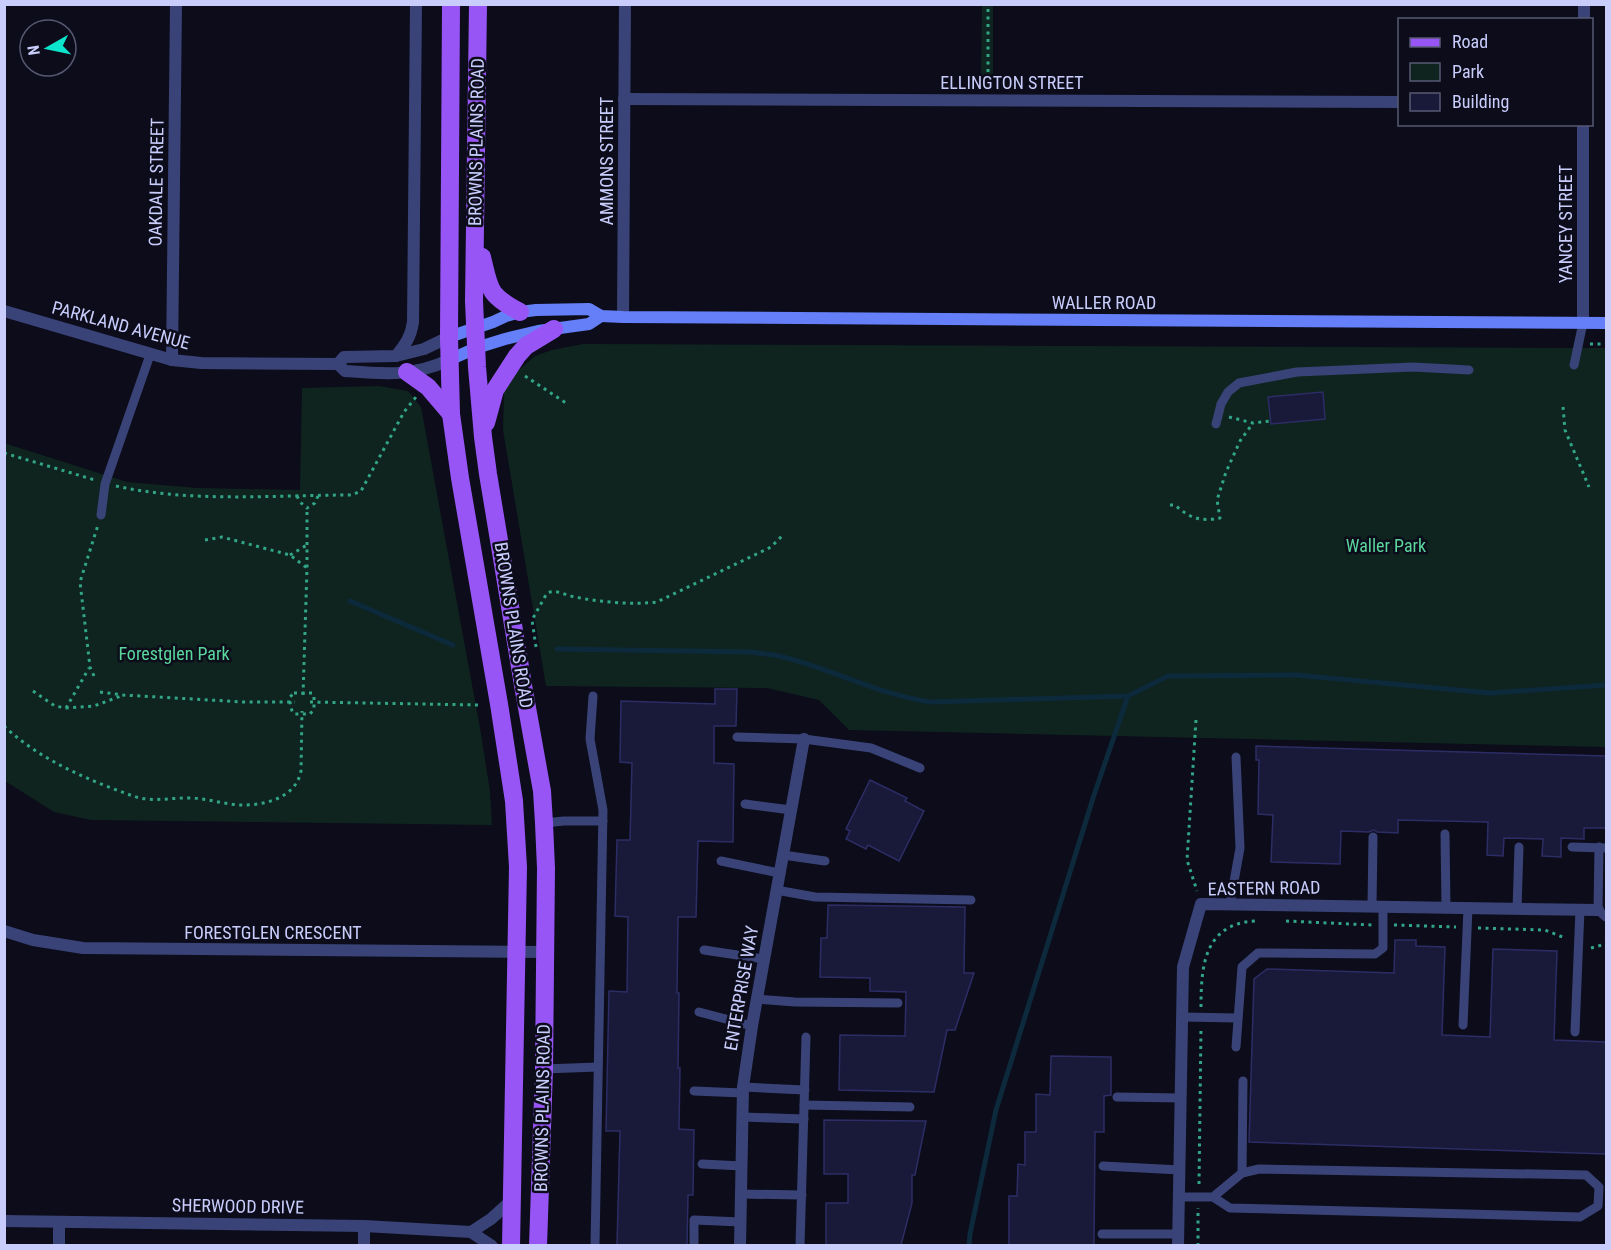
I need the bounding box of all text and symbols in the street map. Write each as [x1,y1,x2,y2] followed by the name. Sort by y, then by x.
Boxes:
[18,18,78,78] north arrow
[1398,18,1593,126] legend
[1452,31,1488,52] text: Road
[24,44,44,57] text: N
[464,58,488,226] street label: BROWNS PLAINS ROAD
[1452,61,1484,82] text: Park
[940,72,1084,93] street label: ELLINGTON STREET
[1452,91,1509,112] text: Building
[596,97,617,225] street label: AMMONS STREET
[144,118,168,246] street label: OAKDALE STREET
[1555,165,1576,283] street label: YANCEY STREET
[1052,292,1156,313] street label: WALLER ROAD
[50,296,192,354] street label: PARKLAND AVENUE
[1346,535,1426,556] park label: Waller Park
[491,541,537,709] street label: BROWNS PLAINS ROAD
[118,643,230,664] park label: Forestglen Park
[1207,877,1321,899] street label: EASTERN ROAD
[184,922,362,943] street label: FORESTGLEN CRESCENT
[720,923,762,1052] street label: ENTERPRISE WAY
[530,1024,554,1192] street label: BROWNS PLAINS ROAD
[172,1194,304,1218] street label: SHERWOOD DRIVE

